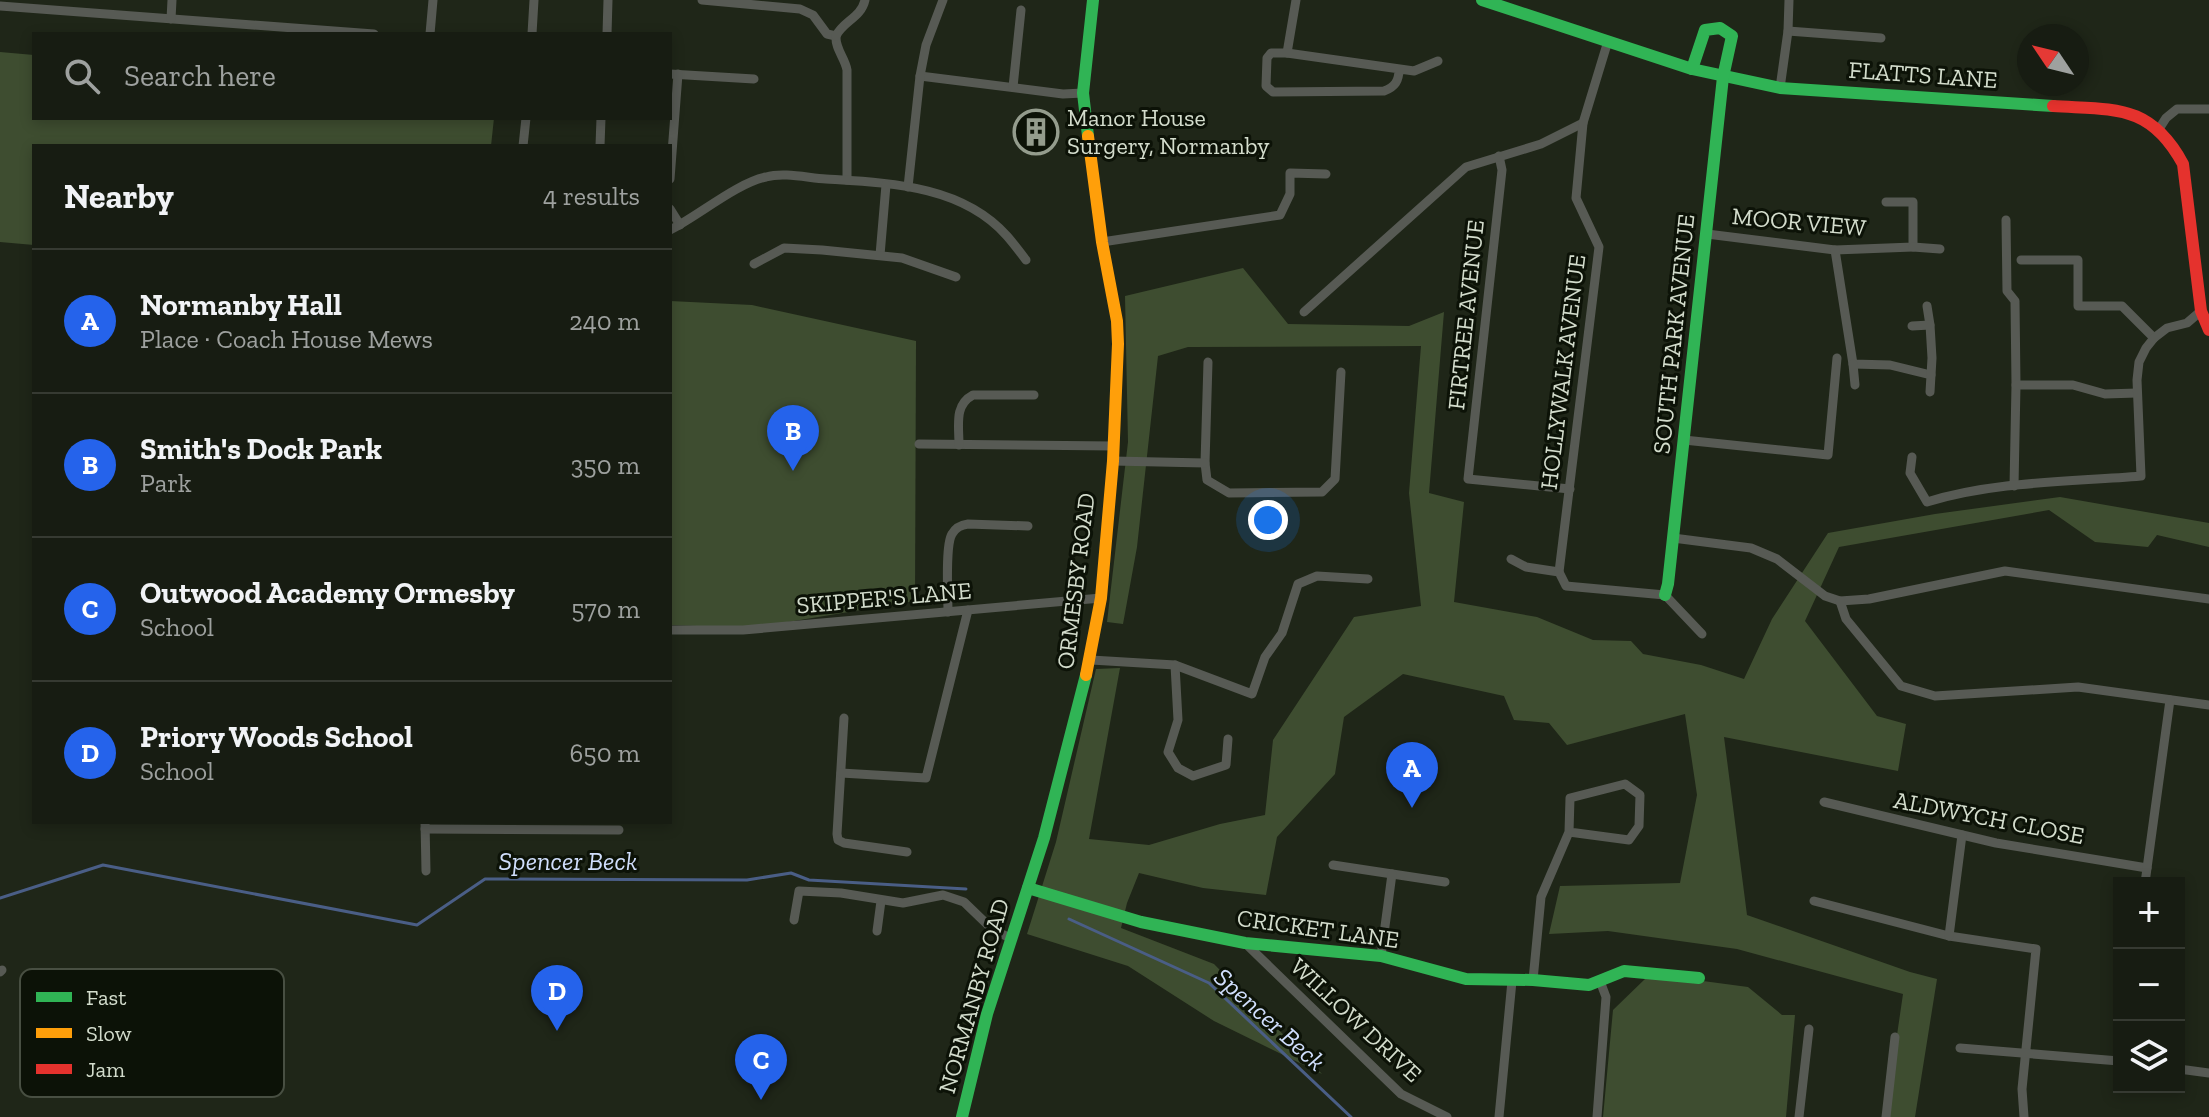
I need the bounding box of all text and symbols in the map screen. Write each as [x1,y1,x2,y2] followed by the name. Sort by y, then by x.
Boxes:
[2017,24,2089,96] north arrow
[32,32,672,120] search box
[60,54,104,98] icon: search
[1848,55,1998,94] street label: FLATTS LANE
[124,58,276,94] text: Search here
[1067,103,1270,160] place label: Manor House Surgery, Normanby
[1012,108,1060,156] building icon: Manor House Surgery, Normanby
[64,176,174,217] text: Nearby
[543,180,640,212] text: 4 results
[1731,201,1868,242] street label: MOOR VIEW
[1646,213,1701,455] street label: SOUTH PARK AVENUE
[1441,218,1490,411] street label: FIRTREE AVENUE
[1534,253,1591,491] street label: HOLLYWALK AVENUE
[140,287,342,323] text: Normanby Hall
[81,305,99,337] text: A
[569,305,640,337] text: 240 m
[140,323,433,355] text: Place · Coach House Mews
[767,405,819,471] pin: B
[140,431,382,467] text: Smith's Dock Park
[82,449,98,481] text: B
[571,449,640,481] text: 350 m
[140,467,192,499] text: Park
[1050,491,1101,671] street label: ORMESBY ROAD
[1248,500,1288,540] your location
[140,575,515,611] text: Outwood Academy Ormesby
[795,575,973,620] street label: SKIPPER'S LANE
[82,593,98,625] text: C
[571,593,640,625] text: 570 m
[140,611,214,643] text: School
[140,719,413,755] text: Priory Woods School
[81,737,99,769] text: D
[570,737,640,769] text: 650 m
[1386,742,1438,808] pin: A
[140,755,214,787] text: School
[1891,785,2087,850] street label: ALDWYCH CLOSE
[499,845,637,877] water label: Spencer Beck
[2113,877,2185,1093] map controls
[2113,877,2185,949] button: +
[932,895,1015,1097] street label: NORMANBY ROAD
[1235,903,1401,954] street label: CRICKET LANE
[2113,949,2185,1021] button: −
[1285,951,1428,1088] street label: WILLOW DRIVE
[1208,961,1332,1077] water label: Spencer Beck
[531,965,583,1031] pin: D
[20,969,284,1097] legend
[86,984,127,1011] text: Fast
[86,1020,132,1047] text: Slow
[2113,1021,2185,1093] button: layers
[735,1034,787,1100] pin: C
[86,1056,125,1083] text: Jam

